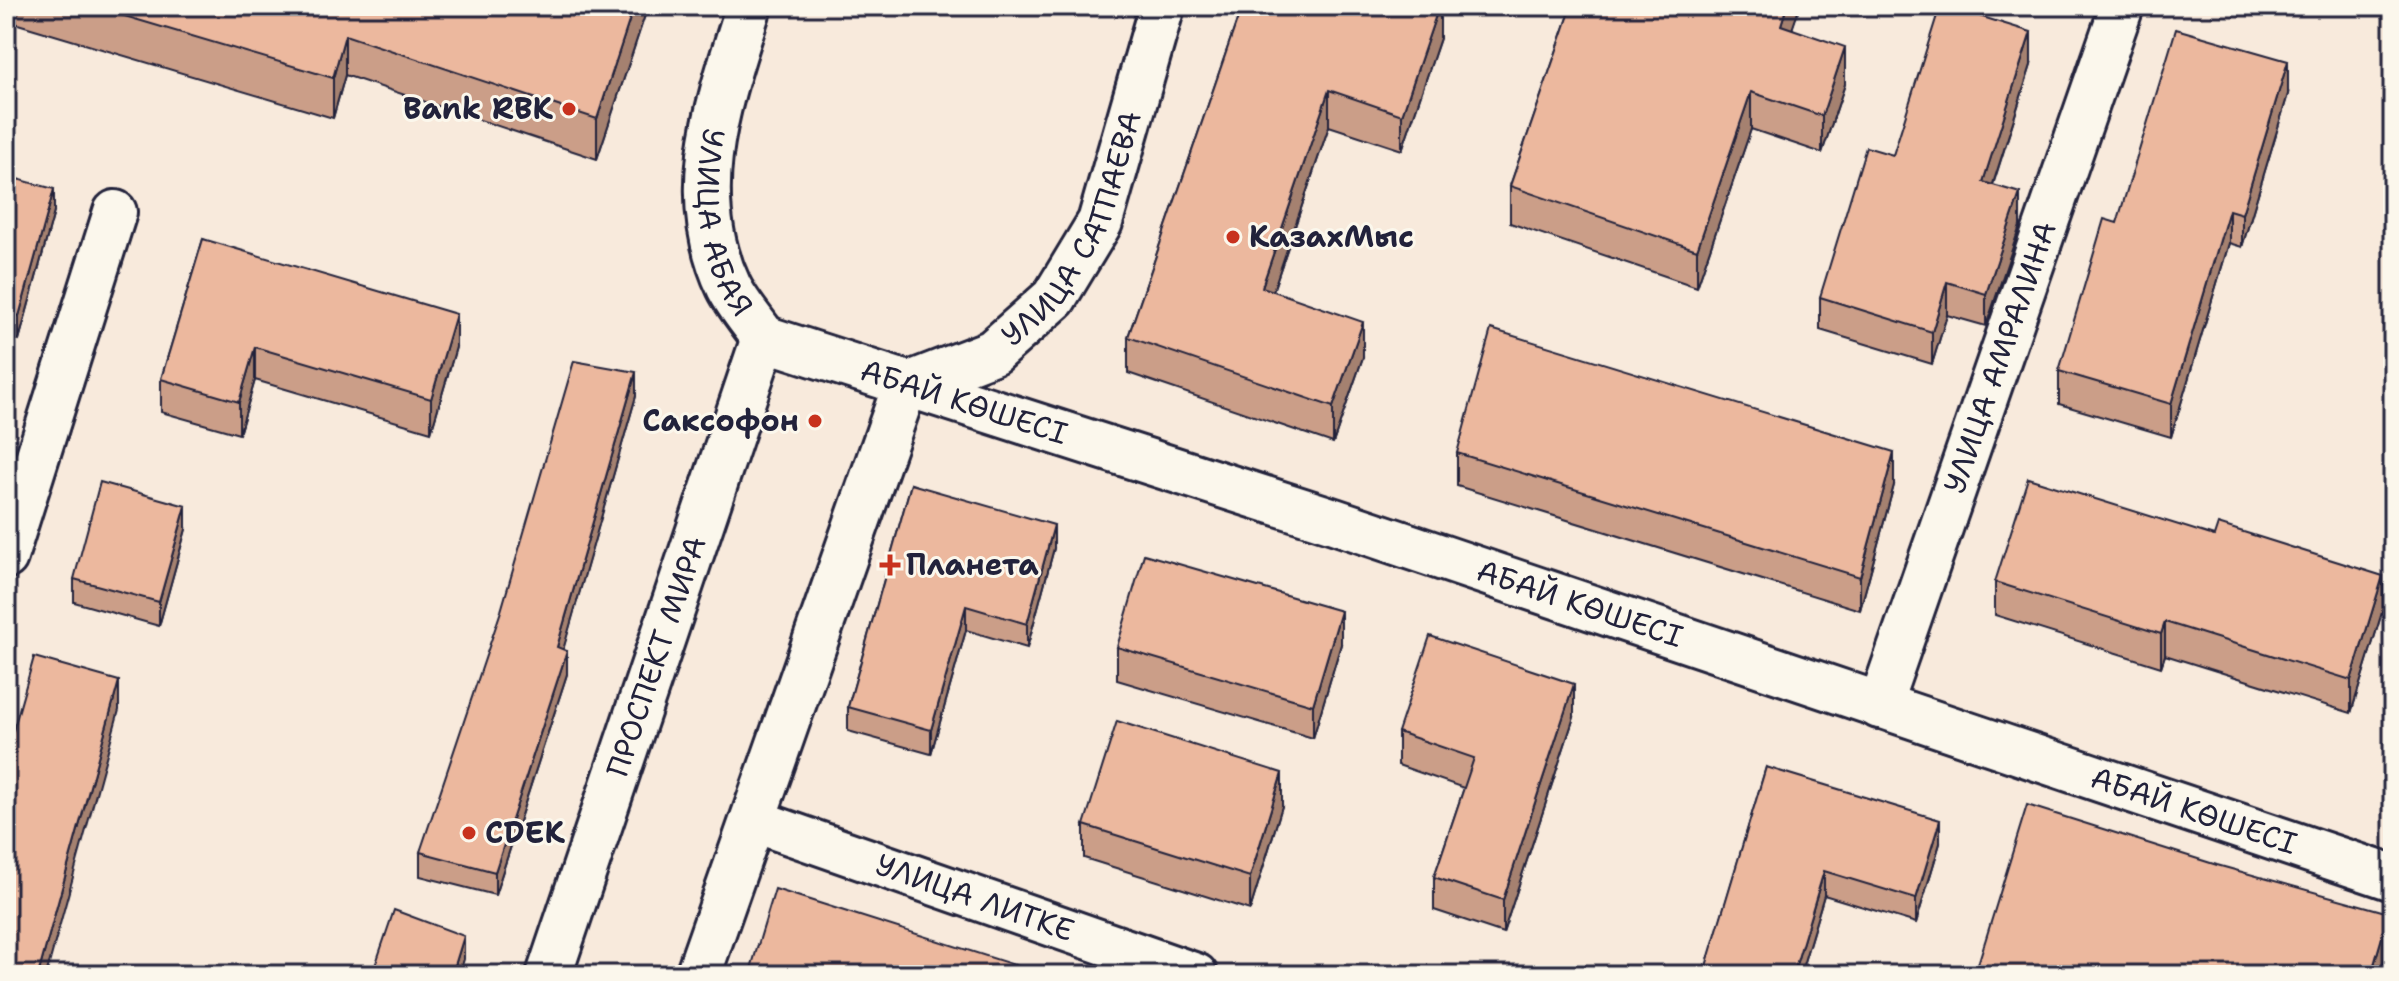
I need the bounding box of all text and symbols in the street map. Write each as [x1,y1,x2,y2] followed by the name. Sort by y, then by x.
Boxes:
[403,88,554,129] place label: Bank RBK
[560,100,578,118] marker: Bank RBK
[992,106,1151,355] street label: УЛИЦА САТПАЕВА
[688,125,763,324] street label: УЛИЦА АБАЯ
[1249,216,1414,257] place label: КазахМыс
[1934,216,2066,499] street label: УЛИЦА АМРАЛИНА
[1224,228,1242,246] marker: КазахМыс
[856,349,1073,454] street label: АБАЙ КӨШЕСІ
[642,400,799,441] place label: Саксофон
[806,412,824,430] marker: Саксофон
[596,531,716,782] street label: ПРОСПЕКТ МИРА
[906,544,1039,585] place label: Планета
[1472,550,1688,657] street label: АБАЙ КӨШЕСІ
[881,556,899,574] marker: Планета
[2086,757,2302,864] street label: АБАЙ КӨШЕСІ
[485,812,565,853] place label: CDEK
[460,824,478,842] marker: CDEK
[870,844,1080,951] street label: УЛИЦА ЛИТКЕ

